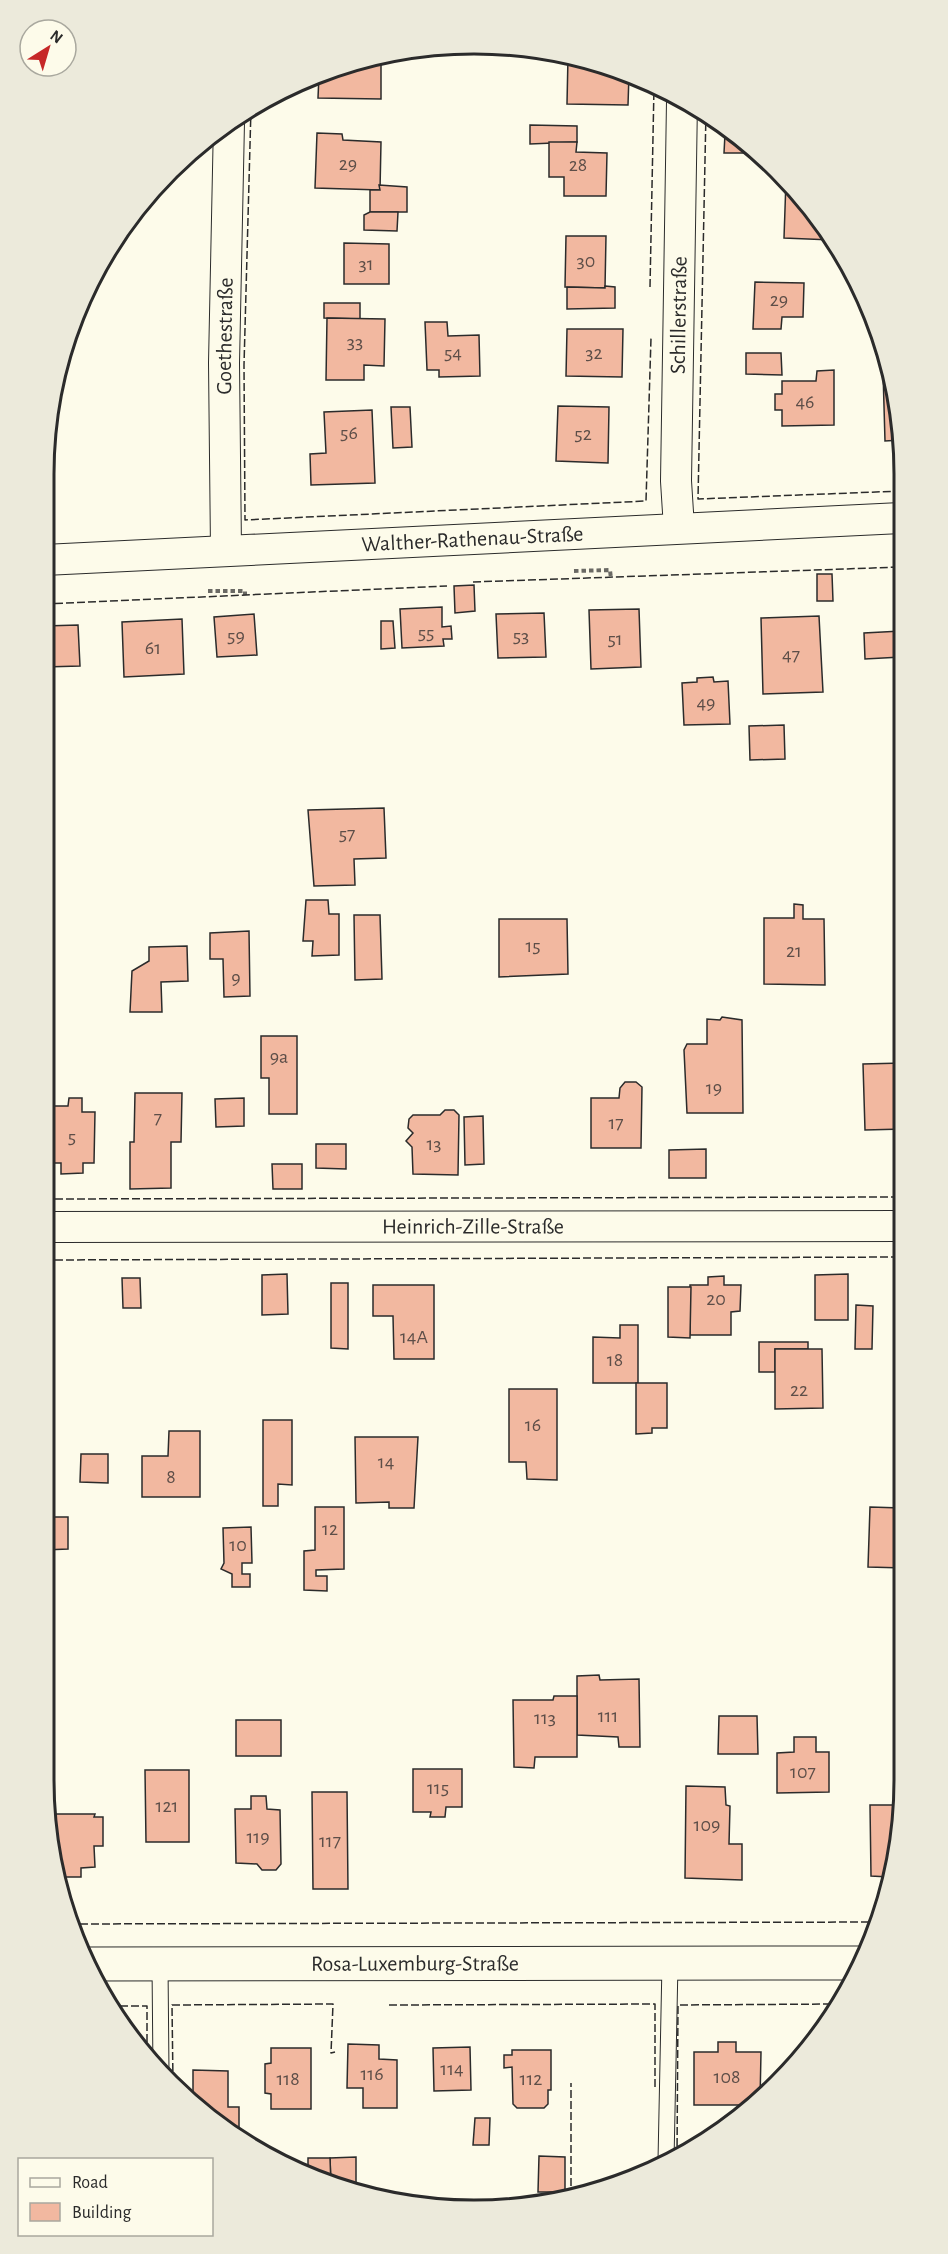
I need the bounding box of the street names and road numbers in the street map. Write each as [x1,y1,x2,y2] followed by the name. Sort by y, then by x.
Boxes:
[667,256,691,374] street label: Schillerstraße
[213,277,237,395] street label: Goethestraße
[361,523,584,555] street label: Walther-Rathenau-Straße
[382,1215,564,1238] street label: Heinrich-Zille-Straße
[311,1952,519,1975] street label: Rosa-Luxemburg-Straße

